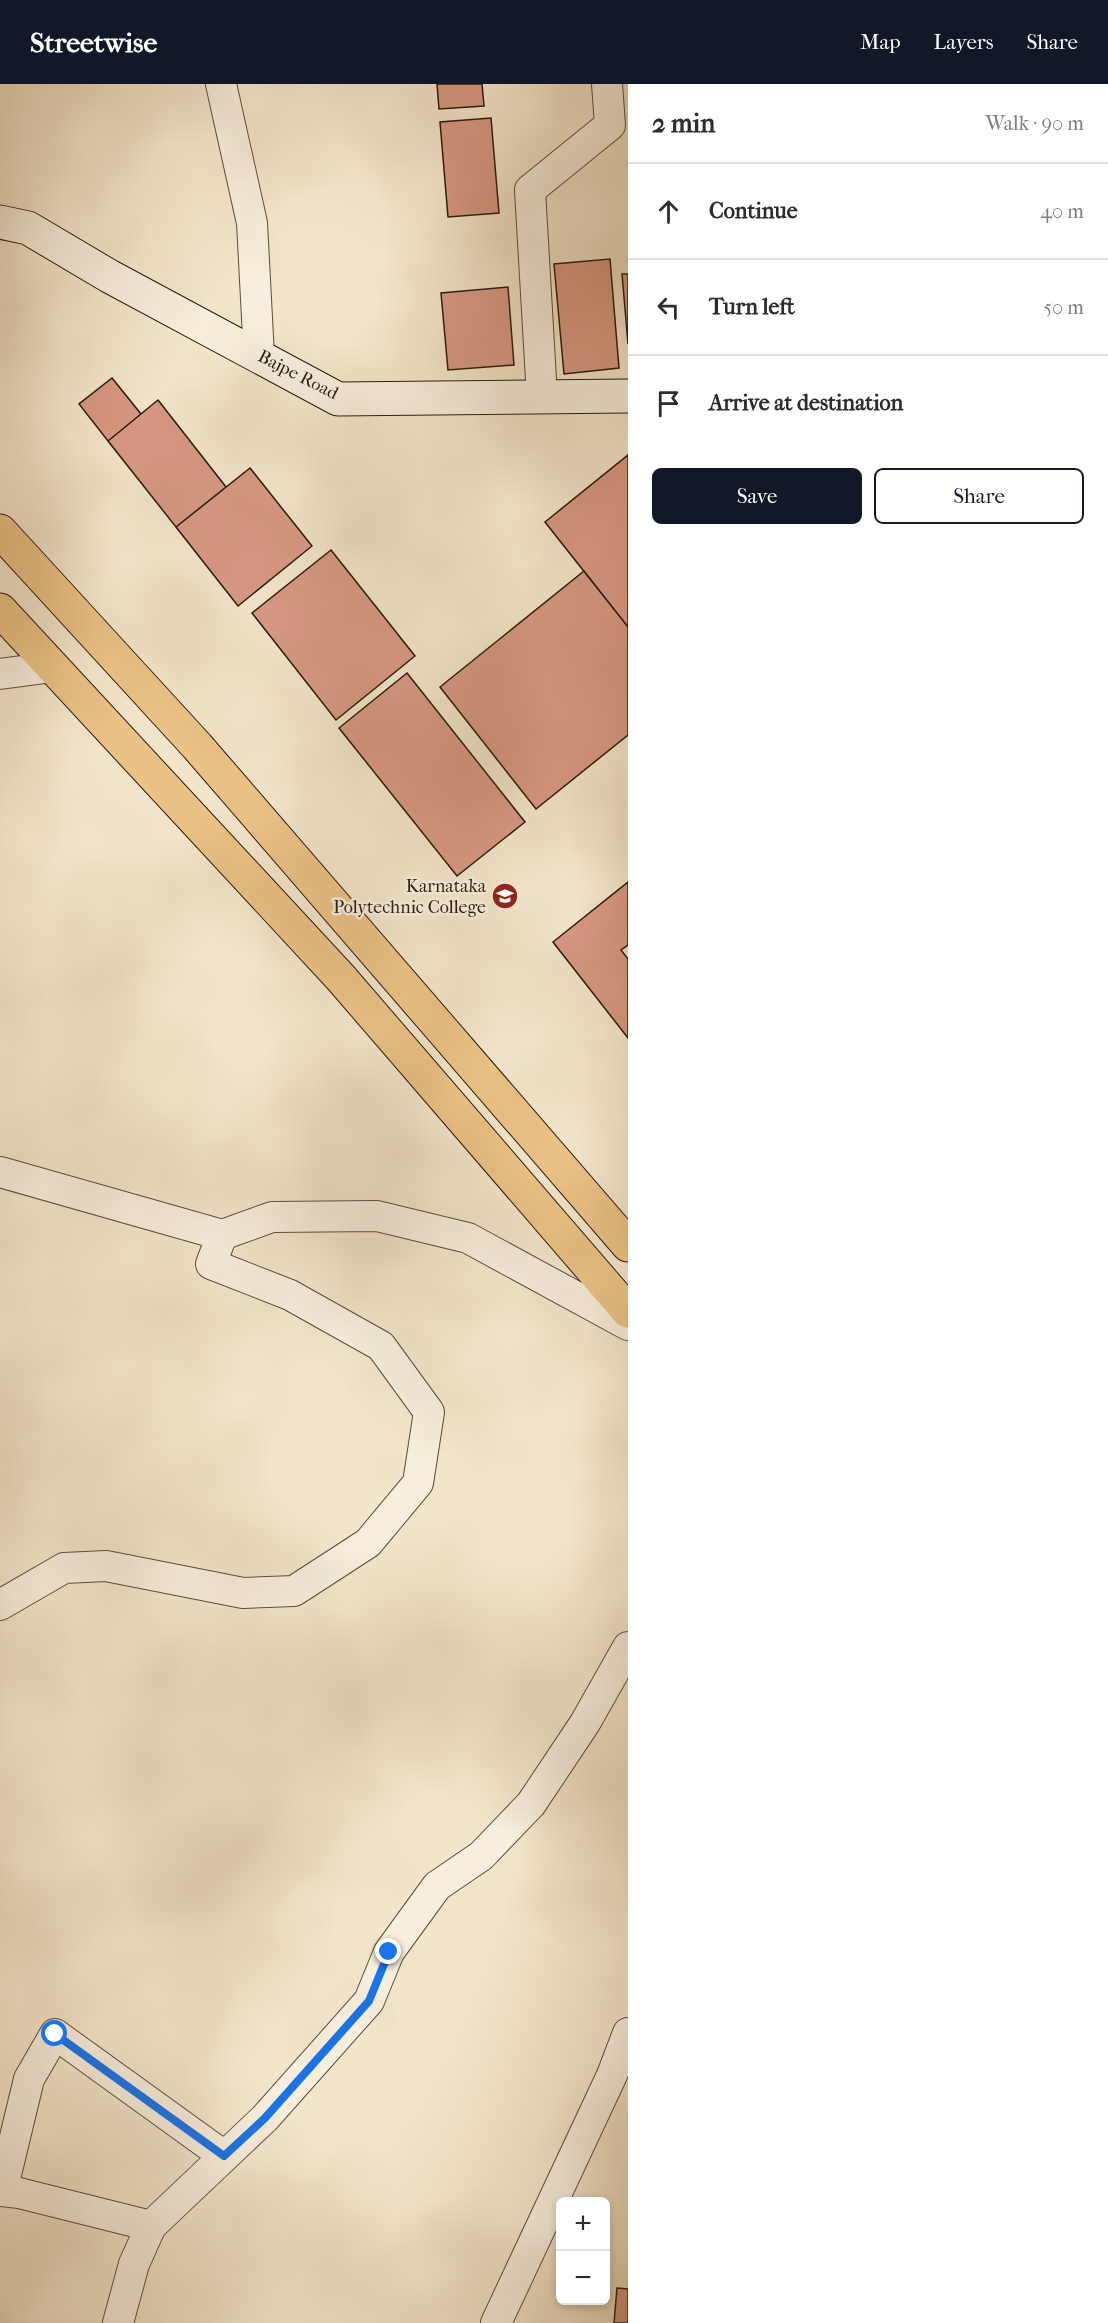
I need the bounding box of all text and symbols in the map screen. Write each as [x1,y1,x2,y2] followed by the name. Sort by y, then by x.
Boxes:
[30,26,157,59] text: Streetwise
[860,30,901,54] text: Map
[934,30,993,54] text: Layers
[1026,30,1078,54] text: Share
[652,108,715,139] text: 2 min
[986,112,1084,135] text: Walk · 90 m
[652,195,685,228] icon: ahead
[709,198,798,224] text: Continue
[1040,200,1084,223] text: 40 m
[652,291,685,324] icon: left
[709,294,795,320] text: Turn left
[1043,296,1084,319] text: 50 m
[254,346,342,404] street label: Bajpe Road
[652,387,685,420] icon: arrive
[709,390,903,416] text: Arrive at destination
[652,468,862,524] button: Save
[874,468,1084,524] button: Share
[333,876,487,918] place label: Karnataka Polytechnic College
[490,881,520,911] school or university icon: Karnataka Polytechnic College
[375,1938,401,1964] route end
[41,2020,67,2046] route start
[556,2197,610,2305] map controls
[556,2197,610,2251] button: +
[556,2251,610,2305] button: −

